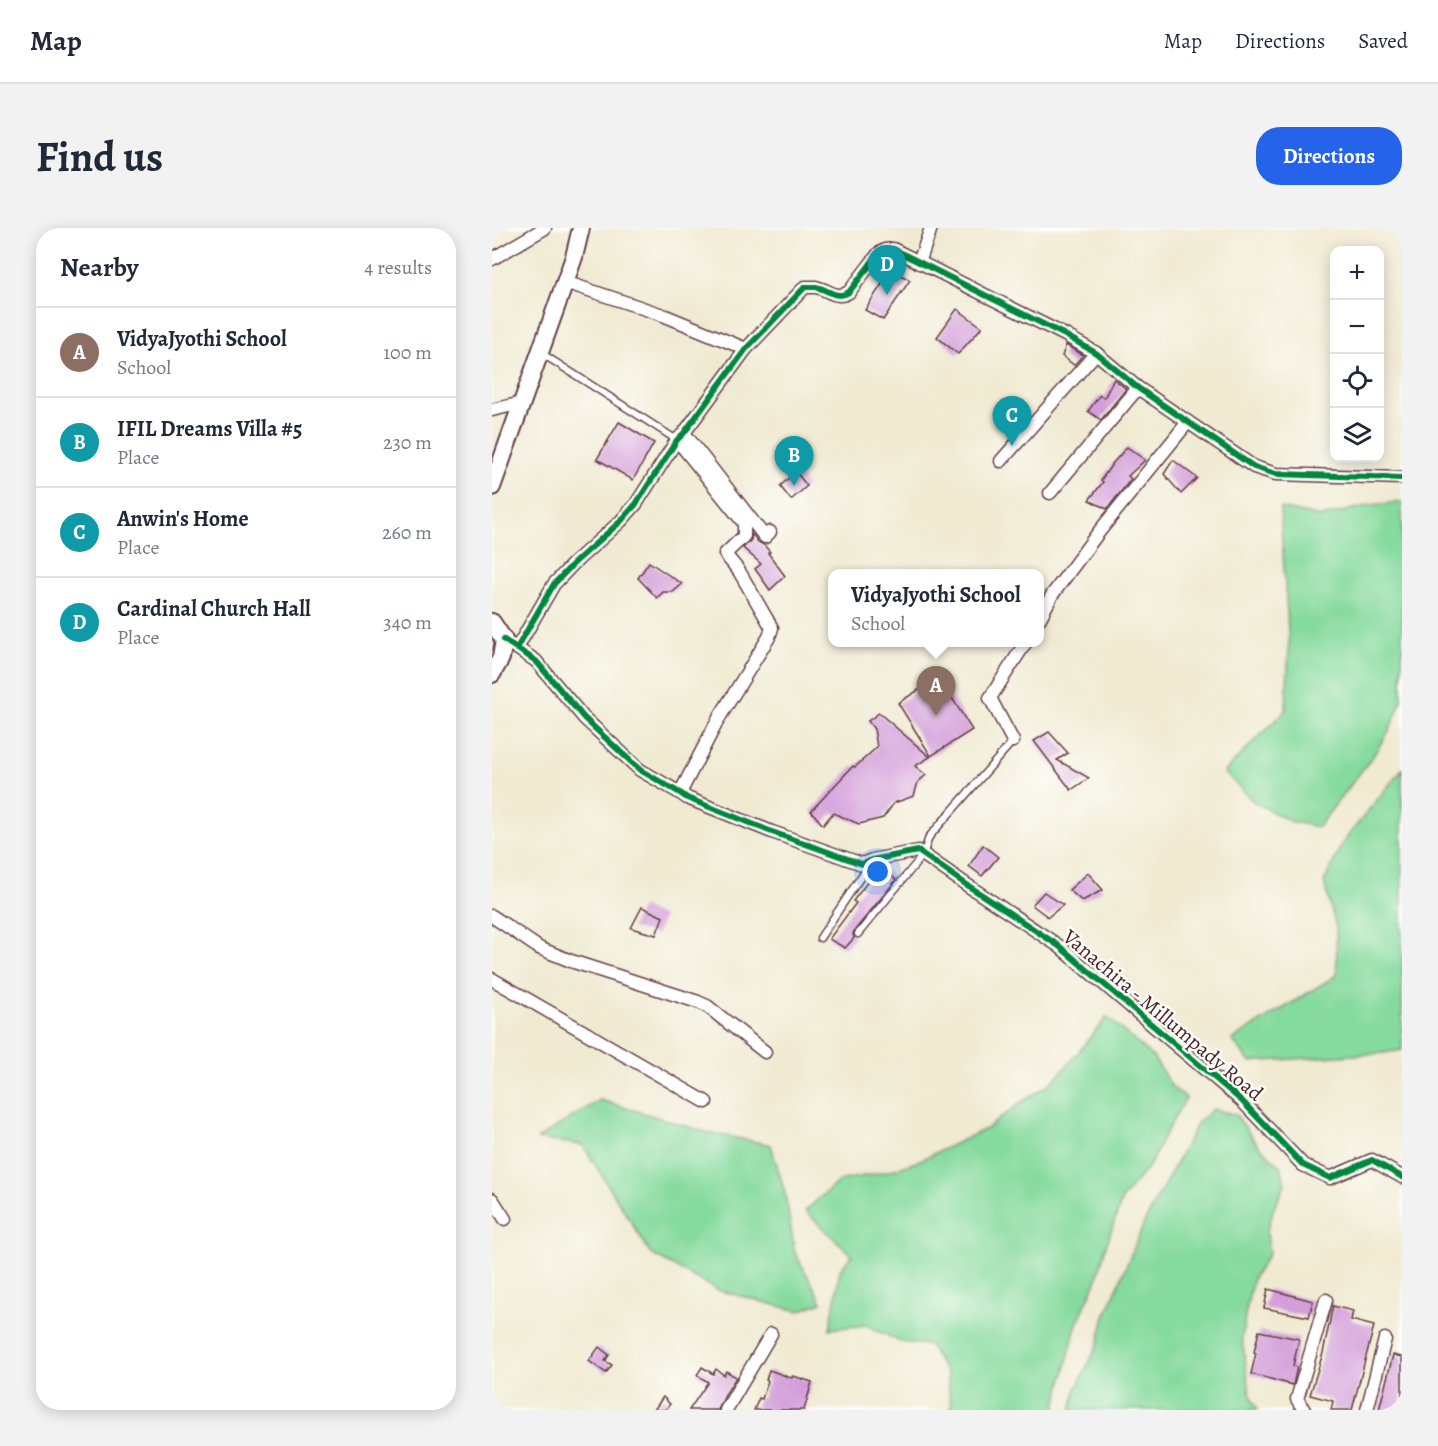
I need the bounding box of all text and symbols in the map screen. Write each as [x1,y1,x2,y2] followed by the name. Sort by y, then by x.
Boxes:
[30,22,82,60] text: Map
[1164,27,1202,55] text: Map
[1235,27,1325,55] text: Directions
[1358,27,1408,55] text: Saved
[1256,127,1402,185] button: Directions
[36,128,163,185] text: Find us
[868,245,906,295] pin: D
[1330,246,1384,462] map controls
[1330,246,1384,300] button: +
[60,250,139,285] text: Nearby
[364,254,432,281] text: 4 results
[1330,300,1384,354] button: −
[117,324,287,354] text: VidyaJyothi School
[73,339,86,366] text: A
[383,339,432,366] text: 100 m
[117,354,171,381] text: School
[1330,354,1384,408] button: locate
[992,396,1032,446] pin: C
[1330,408,1384,462] button: layers
[117,414,302,444] text: IFIL Dreams Villa #5
[73,429,86,456] text: B
[383,429,432,456] text: 230 m
[774,436,814,486] pin: B
[117,444,159,471] text: Place
[117,504,249,534] text: Anwin's Home
[73,519,86,546] text: C
[382,519,432,546] text: 260 m
[117,534,159,561] text: Place
[828,569,1044,647] popup
[851,580,1021,610] text: VidyaJyothi School
[117,594,311,624] text: Cardinal Church Hall
[73,609,86,636] text: D
[383,609,432,636] text: 340 m
[851,610,905,637] text: School
[117,624,159,651] text: Place
[916,666,956,716] pin: A
[863,857,892,886] your location
[1056,922,1270,1108] street label: Vanachira - Millumpady Road

